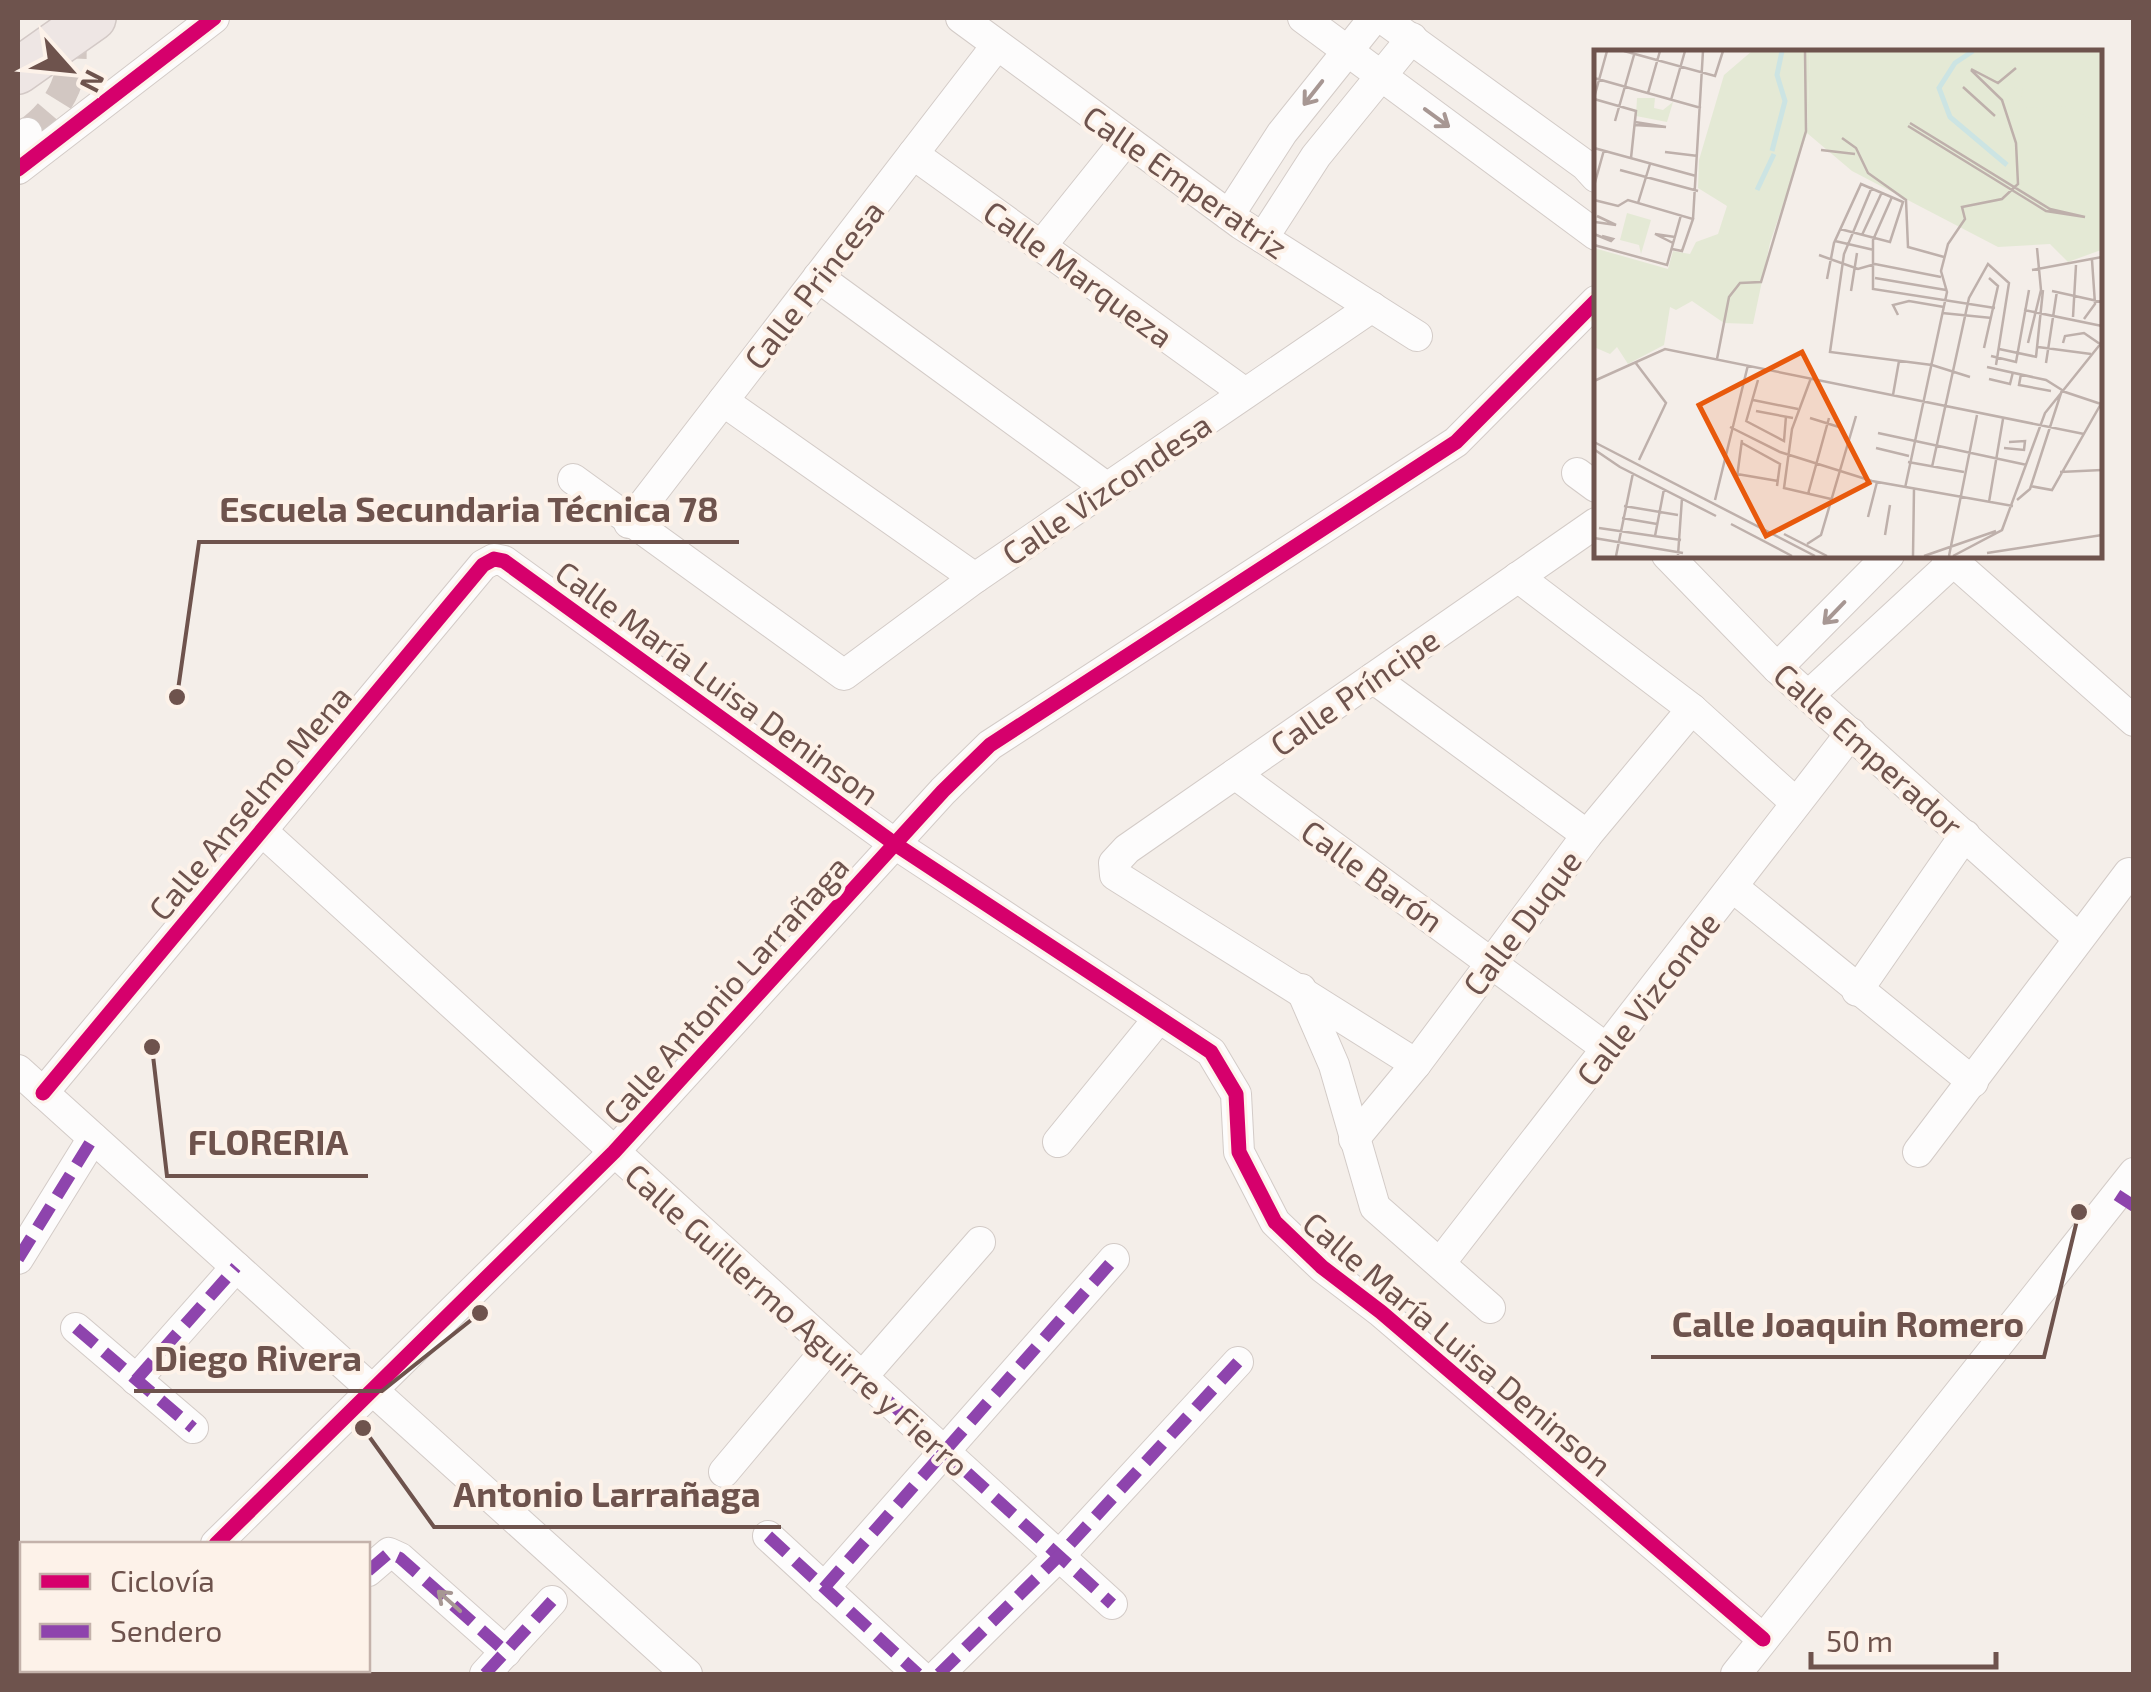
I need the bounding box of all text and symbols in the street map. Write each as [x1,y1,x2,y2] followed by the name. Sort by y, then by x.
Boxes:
[20,20,120,120] north arrow
[1594,50,2101,558] inset map
[73,65,113,99] text: N
[1302,80,1324,106] one-way arrow
[1077,96,1295,266] street label: Calle Emperatriz
[1423,107,1450,128] one-way arrow
[735,192,891,376] street label: Calle Princesa
[977,192,1181,354] street label: Calle Marqueza
[994,404,1218,572] street label: Calle Vizcondesa
[199,477,739,542] callout: Escuela Secundaria Técnica 78
[219,487,719,529] text: Escuela Secundaria Técnica 78
[549,552,887,812] street label: Calle María Luisa Deninson
[1823,600,1847,624] one-way arrow
[1263,619,1445,763] street label: Calle Príncipe
[1767,654,1971,844] street label: Calle Emperador
[140,677,358,927] street label: Calle Anselmo Mena
[1295,811,1451,939] street label: Calle Barón
[1454,842,1588,1002] street label: Calle Duque
[595,847,855,1131] street label: Calle Antonio Larrañaga
[1567,904,1727,1092] street label: Calle Vizconde
[167,1111,368,1176] callout: FLORERIA
[188,1120,348,1162] text: FLORERIA
[618,1155,978,1483] street label: Calle Guillermo Aguirre y Fierro
[1296,1203,1620,1483] street label: Calle María Luisa Deninson
[1651,1292,2044,1357] callout: Calle Joaquin Romero
[1672,1302,2024,1344] text: Calle Joaquin Romero
[134,1326,382,1391] callout: Diego Rivera
[154,1336,362,1378] text: Diego Rivera
[434,1462,781,1527] callout: Antonio Larrañaga
[453,1472,761,1514] text: Antonio Larrañaga
[20,1542,370,1672] legend
[110,1562,215,1598] text: Ciclovía
[437,1589,462,1612] one-way arrow
[1811,1607,1996,1669] scale bar
[110,1612,222,1648] text: Sendero
[1826,1622,1893,1658] text: 50 m

